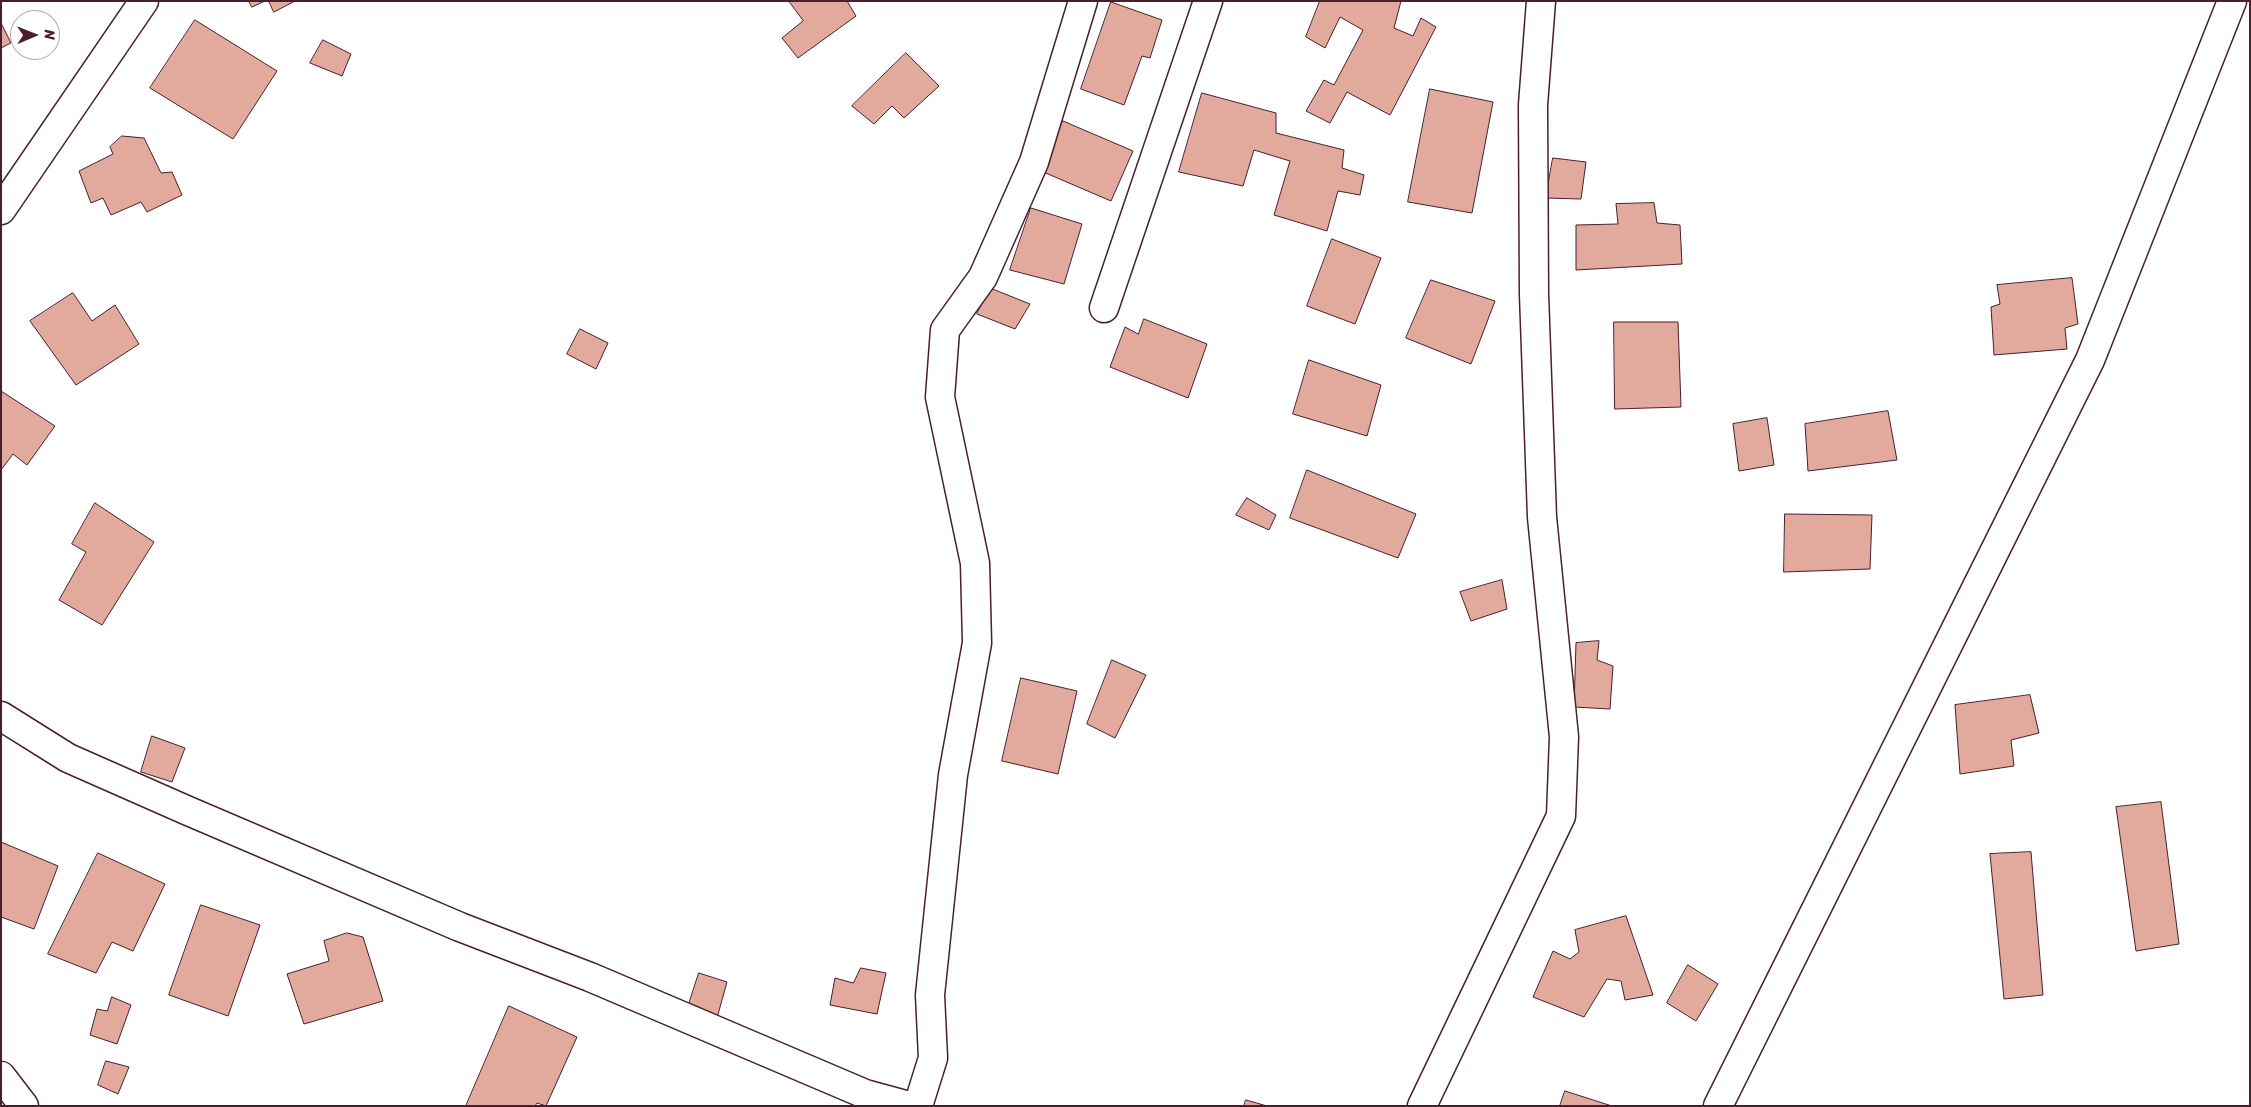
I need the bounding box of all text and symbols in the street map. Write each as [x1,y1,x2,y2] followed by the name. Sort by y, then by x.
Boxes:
[10,10,60,60] north arrow
[37,30,62,40] text: N

